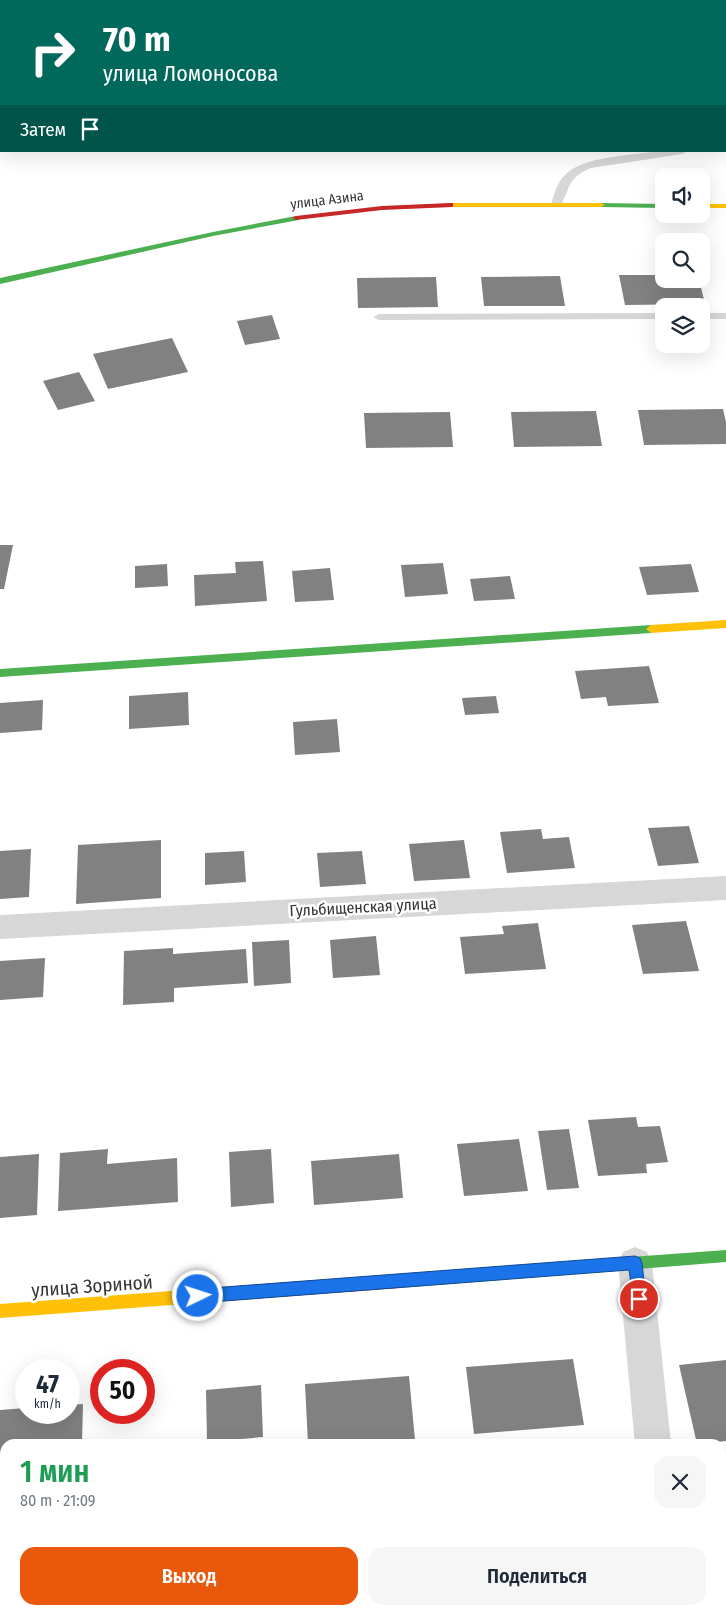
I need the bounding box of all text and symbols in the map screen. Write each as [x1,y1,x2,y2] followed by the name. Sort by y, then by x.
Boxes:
[103,18,171,60] text: 70 m
[20,20,85,85] icon: right
[103,60,278,87] text: улица Ломоносова
[76,115,104,143] icon: arrive
[20,118,66,141] text: Затем
[655,168,710,353] map controls
[655,168,710,223] button: sound
[289,187,365,213] street label: улица Азина
[655,233,710,288] button: search
[655,298,710,353] button: layers
[289,894,437,920] street label: Гульбищенская улица
[171,1269,223,1321] position arrow
[30,1270,154,1302] street label: улица Зориной
[618,1278,660,1320] pin
[625,1285,653,1313] icon: arrive
[90,1359,155,1424] speed limit sign: 50
[36,1370,59,1400] text: 47
[34,1397,61,1411] text: km/h
[20,1454,89,1490] text: 1 мин
[654,1456,706,1508] button: close
[20,1491,96,1510] text: 80 m · 21:09
[20,1547,358,1605] button: Выход
[368,1547,706,1605] button: Поделиться

